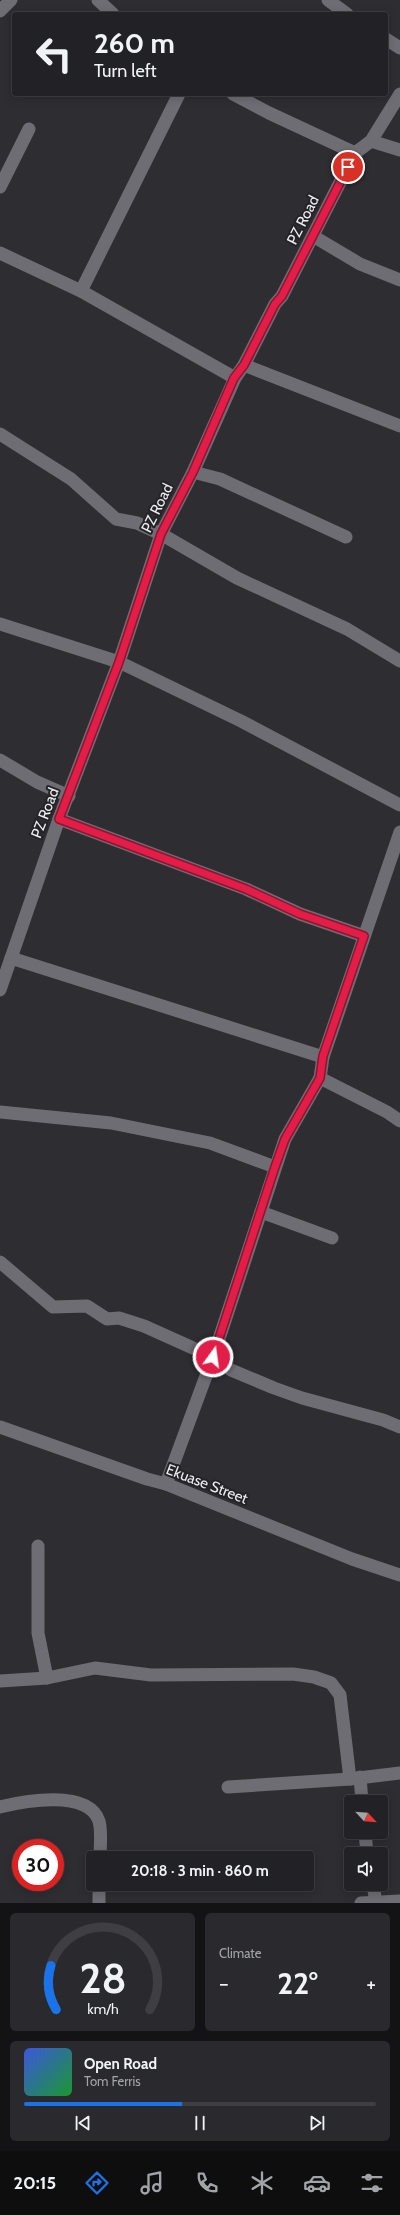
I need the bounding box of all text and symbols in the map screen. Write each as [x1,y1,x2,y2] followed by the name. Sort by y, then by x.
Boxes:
[94,26,175,60] text: 260 m
[28,28,80,80] icon: left
[94,60,157,82] text: Turn left
[331,150,365,184] pin
[337,156,359,178] icon: arrive
[283,192,323,248] street label: PZ Road
[137,480,177,536] street label: PZ Road
[27,785,63,841] street label: PZ Road
[192,1336,234,1378] position arrow
[164,1460,250,1508] street label: Ekuase Street
[344,1795,388,1839] north arrow
[344,1795,388,1891] map controls
[12,1839,64,1891] speed limit sign: 30
[344,1847,388,1891] button: sound
[131,1862,269,1880] text: 20:18 · 3 min · 860 m
[219,1945,261,1961] text: Climate
[79,1953,126,2003] text: 28
[277,1965,318,2002] text: 22°
[219,1970,229,1997] text: −
[366,1970,376,1997] text: +
[87,2000,118,2018] text: km/h
[84,2055,157,2073] text: Open Road
[84,2073,141,2089] text: Tom Ferris
[72,2112,94,2134] icon: previous
[189,2112,211,2134] icon: pause
[306,2112,328,2134] icon: next
[83,2169,111,2197] icon: directions
[138,2169,166,2197] icon: music
[193,2169,221,2197] icon: phone
[248,2169,276,2197] icon: climate
[303,2169,331,2197] icon: car
[358,2169,386,2197] icon: filters
[14,2172,56,2194] text: 20:15

